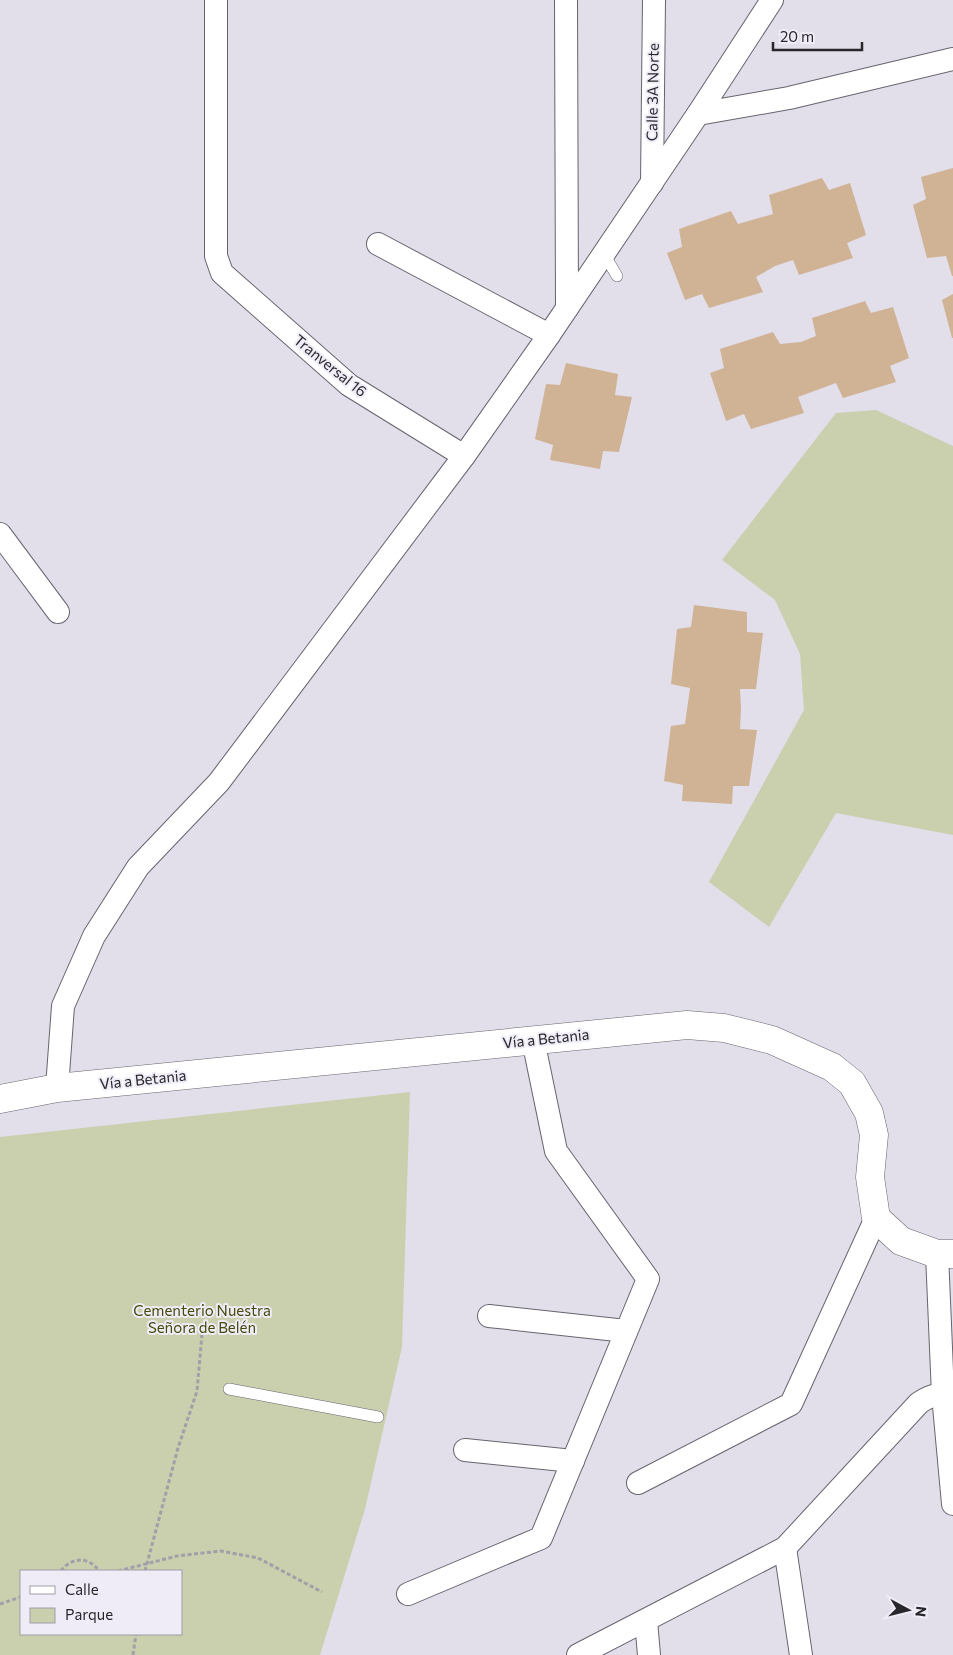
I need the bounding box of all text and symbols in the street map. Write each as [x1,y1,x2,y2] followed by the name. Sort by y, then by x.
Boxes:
[773,20,862,52] scale bar
[780,27,814,45] text: 20 m
[642,43,662,141] street label: Calle 3A Norte
[291,330,371,400] street label: Tranversal 16
[502,1024,590,1052] street label: Vía a Betania
[99,1065,187,1093] street label: Vía a Betania
[133,1301,271,1336] park label: Cementerio Nuestra Señora de Belén
[20,1570,182,1635] legend
[65,1580,99,1598] text: Calle
[883,1585,933,1635] north arrow
[65,1605,113,1623] text: Parque
[912,1605,930,1618] text: N

